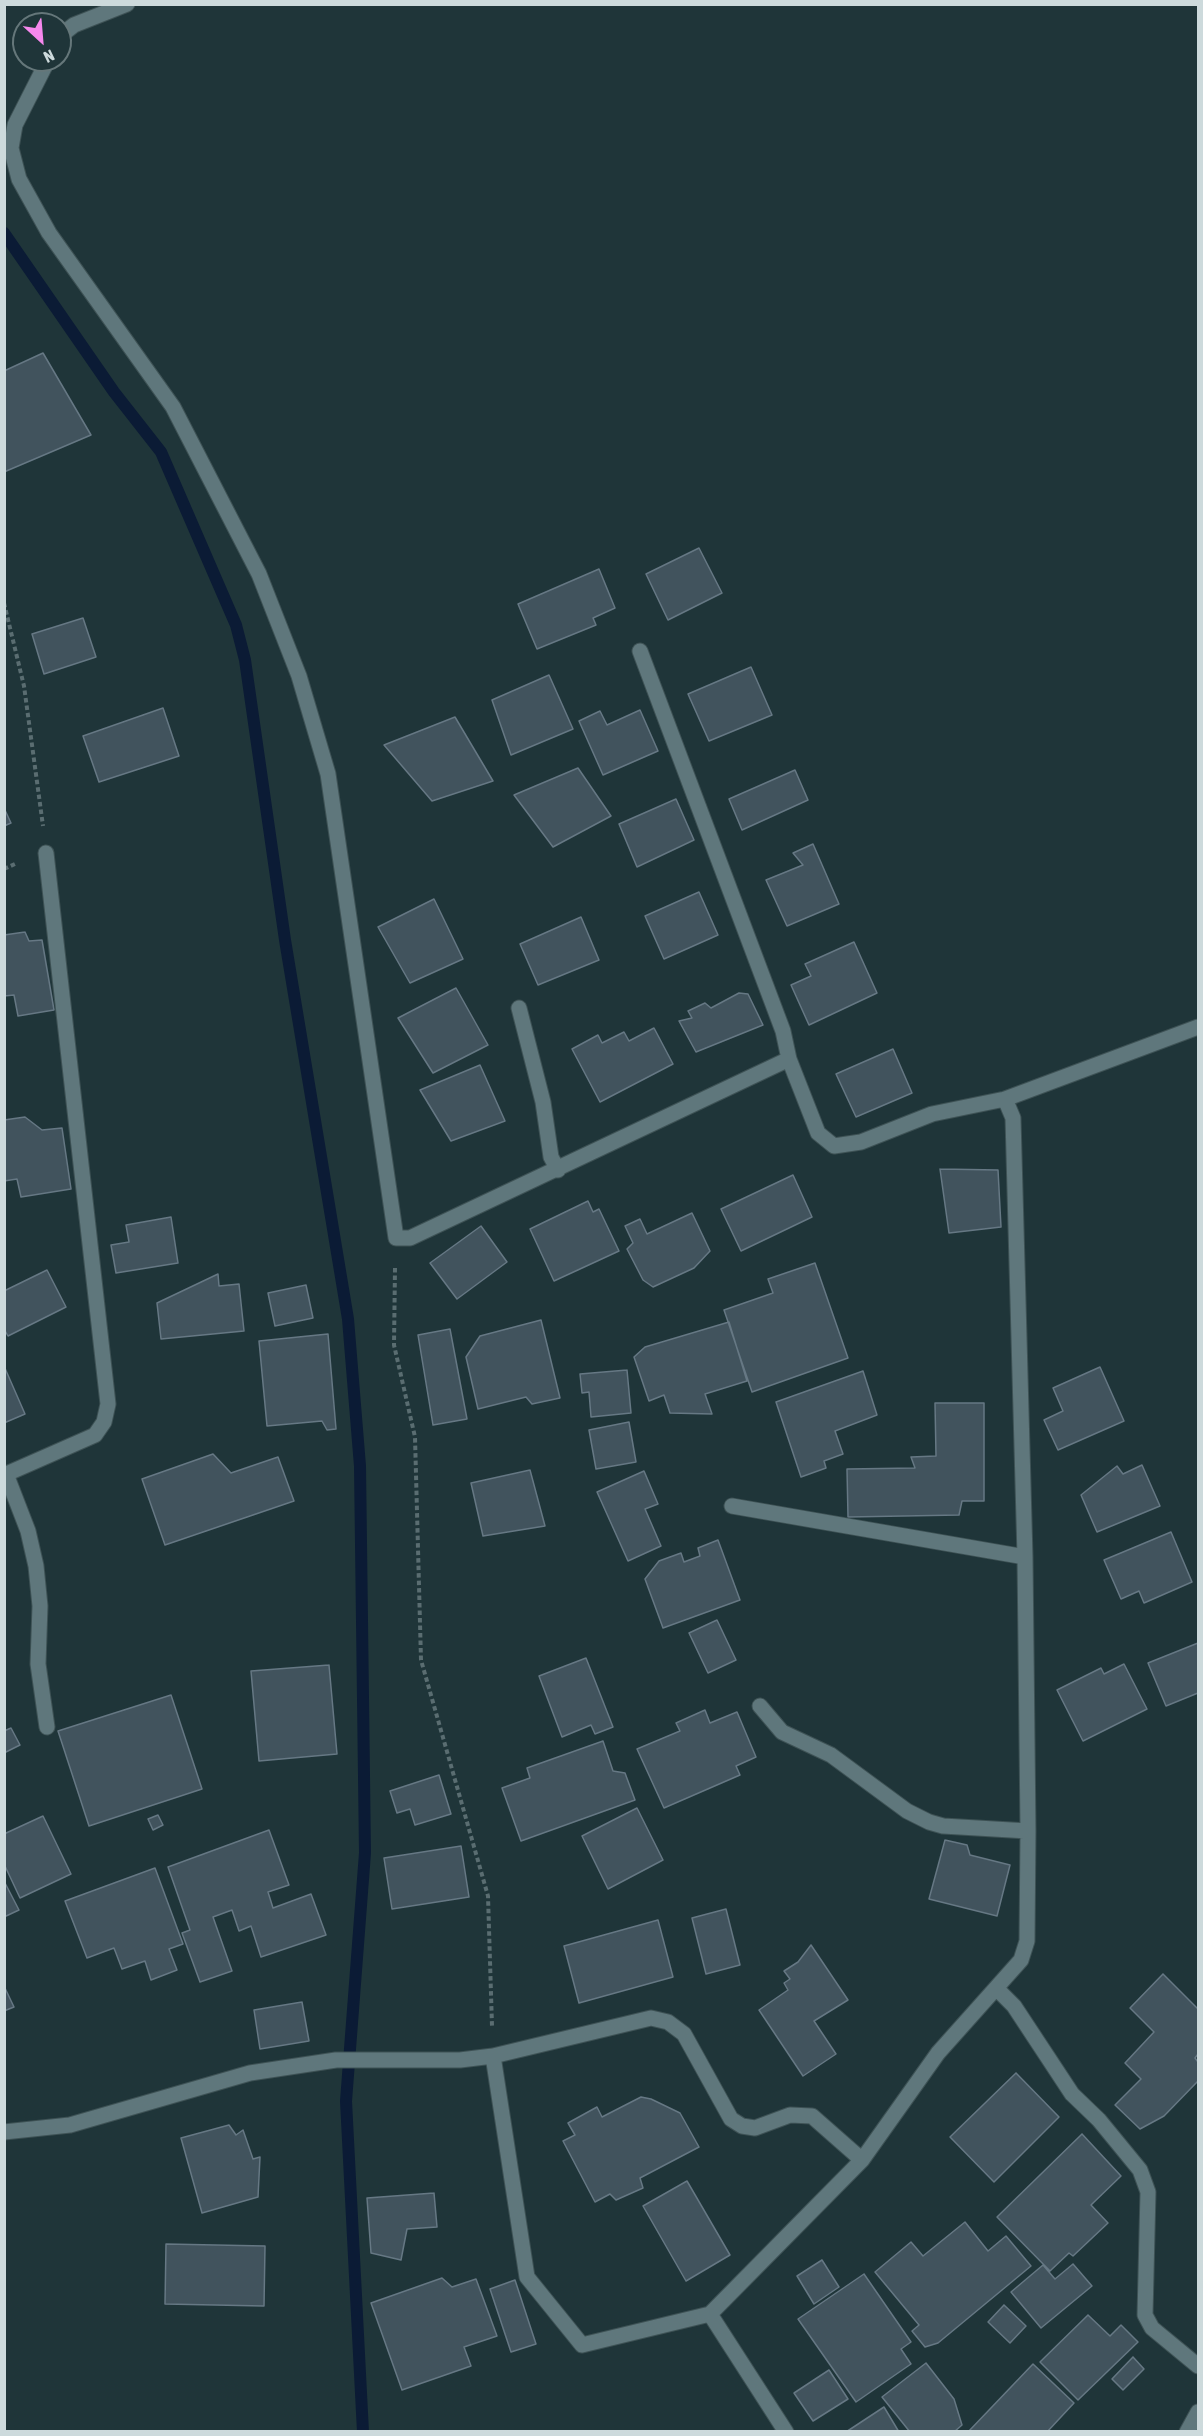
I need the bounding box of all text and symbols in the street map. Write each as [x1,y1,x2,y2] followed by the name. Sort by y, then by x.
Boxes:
[12,12,72,72] north arrow
[41,46,57,67] text: N

